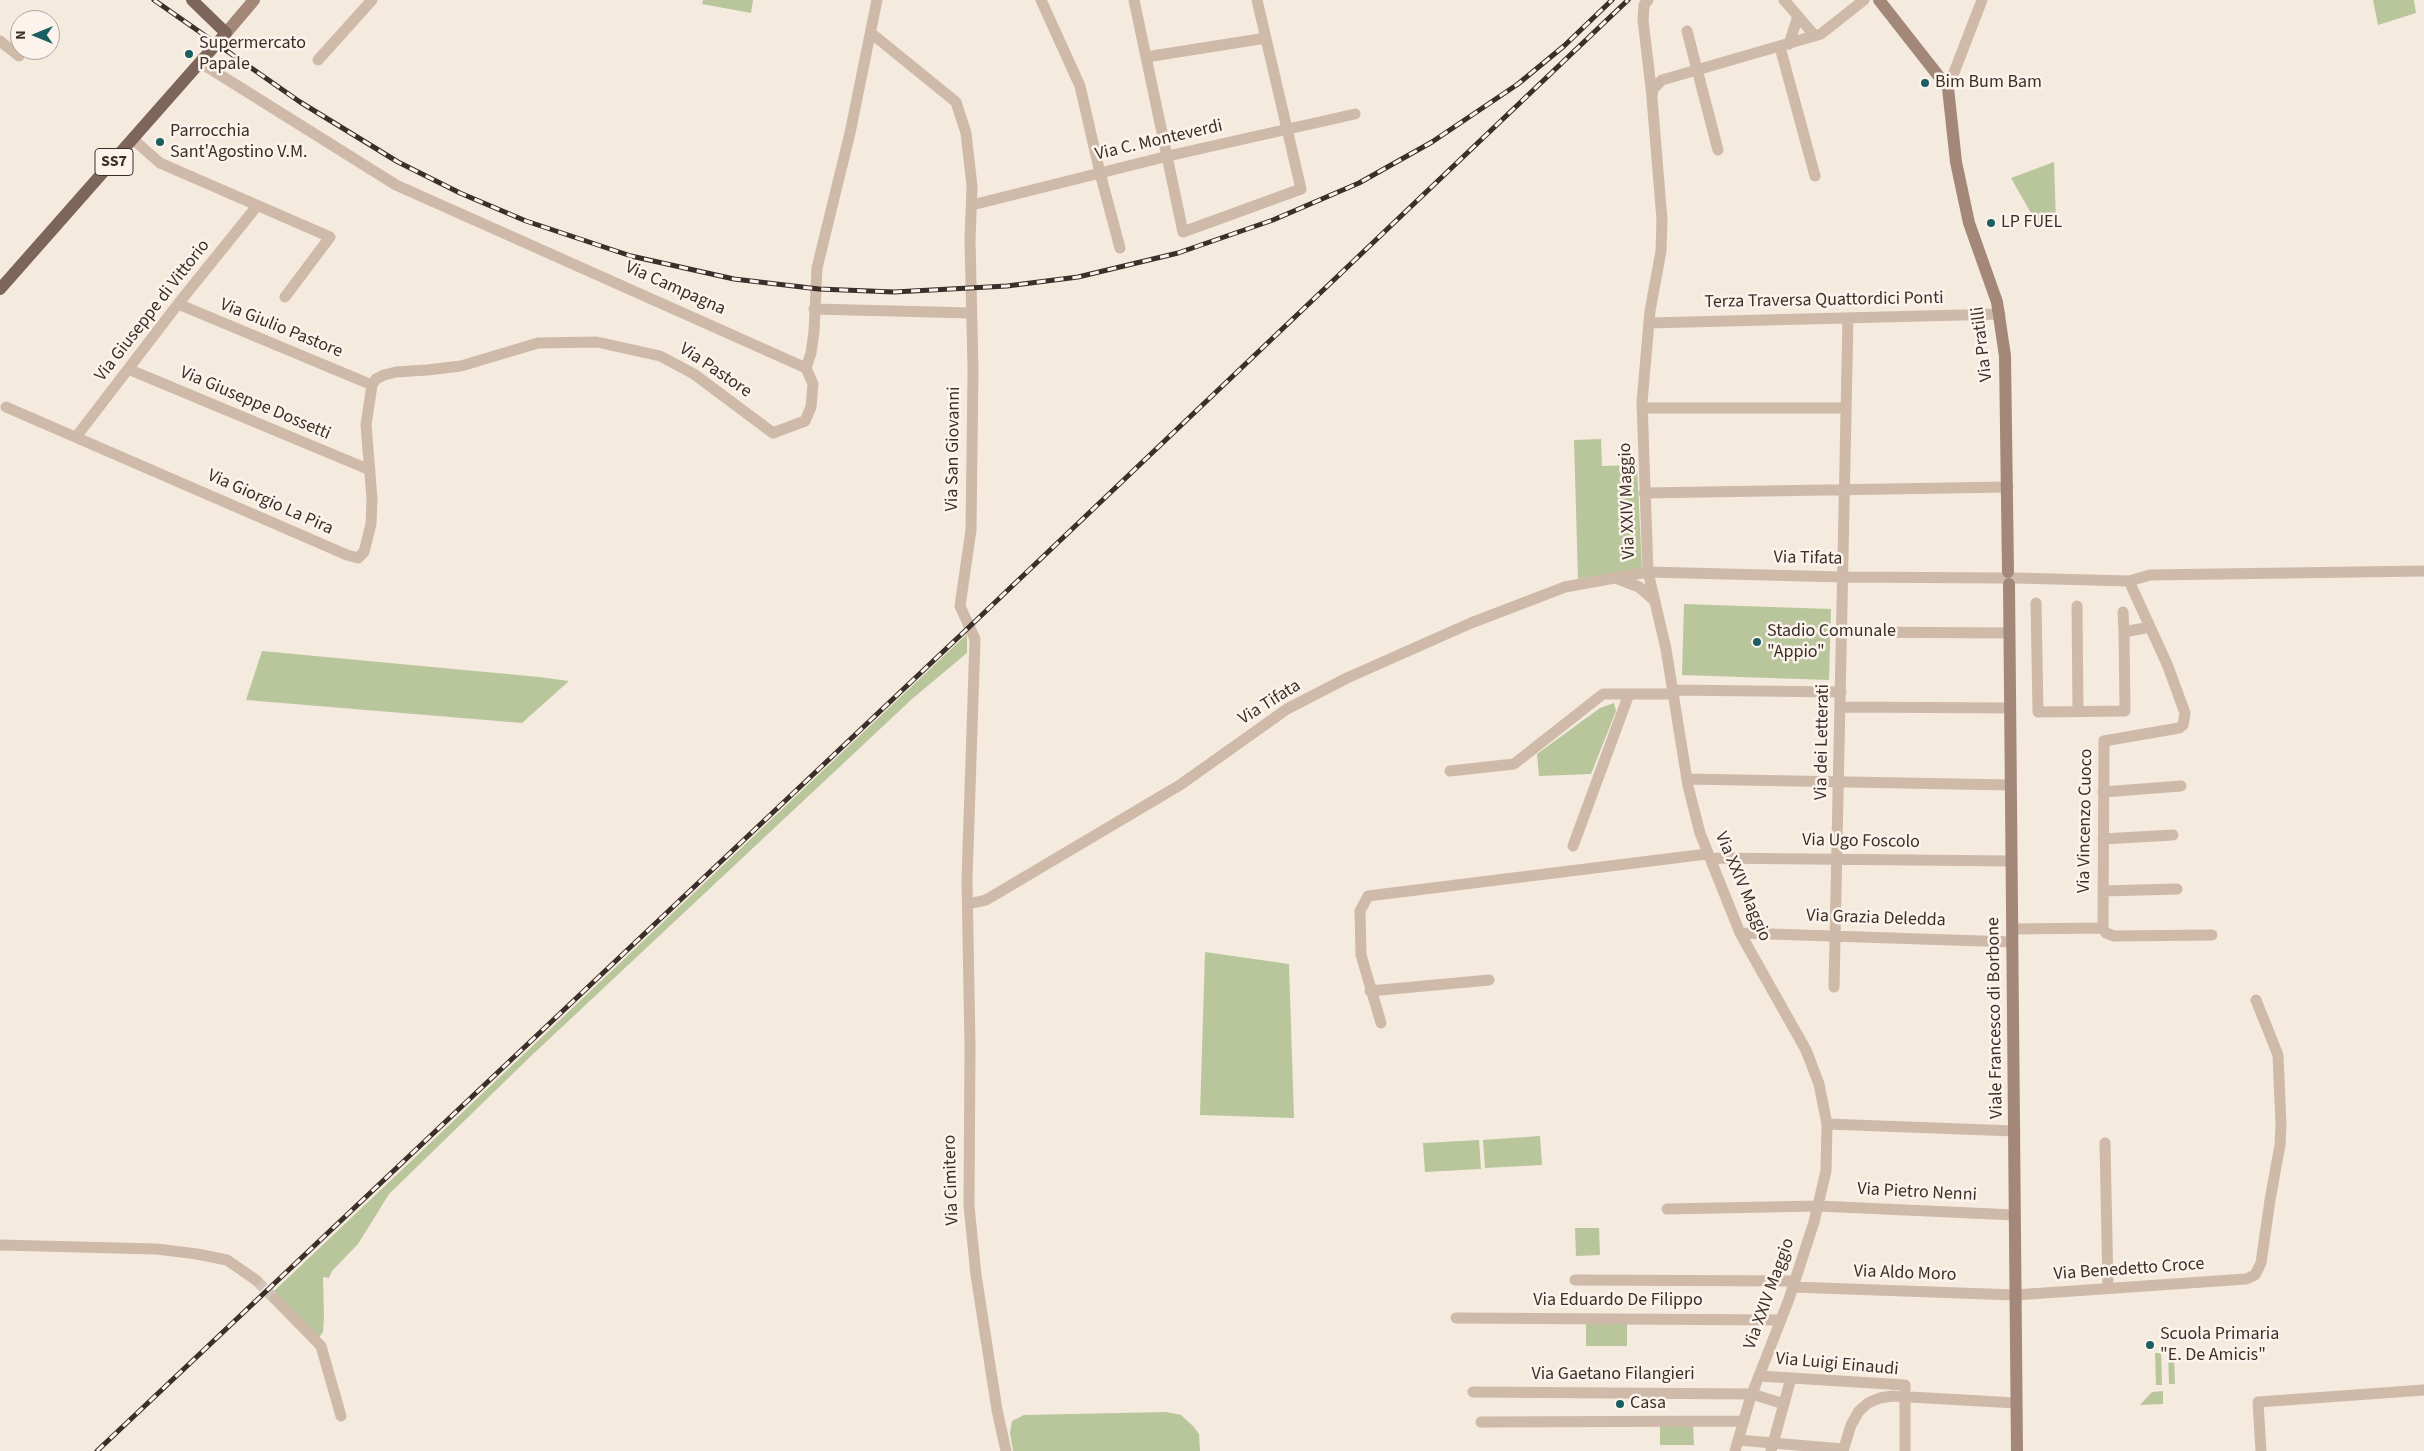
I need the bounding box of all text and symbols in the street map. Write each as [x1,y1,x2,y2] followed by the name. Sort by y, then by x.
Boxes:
[10,10,60,60] north arrow
[11,30,31,40] text: N
[199,33,306,76] place label: Supermercato Papale
[183,48,195,60] marker: Supermercato Papale
[1935,72,2042,94] place label: Bim Bum Bam
[1919,77,1931,89] marker: Bim Bum Bam
[1093,116,1225,166] street label: Via C. Monteverdi
[170,121,307,163] place label: Parrocchia Sant'Agostino V.M.
[154,136,166,148] marker: Parrocchia Sant'Agostino V.M.
[95,148,133,176] road number: SS7
[2001,212,2062,234] place label: LP FUEL
[1985,217,1997,229] marker: LP FUEL
[91,236,215,386] street label: Via Giuseppe di Vittorio
[622,257,728,321] street label: Via Campagna
[1704,288,1944,314] street label: Terza Traversa Quattordici Ponti
[217,295,345,363] street label: Via Giulio Pastore
[1968,305,1998,383] street label: Via Pratilli
[675,339,755,403] street label: Via Pastore
[176,363,334,445] street label: Via Giuseppe Dossetti
[942,386,966,512] street label: Via San Giovanni
[1615,442,1641,560] street label: Via XXIV Maggio
[204,466,336,540] street label: Via Giorgio La Pira
[1773,548,1843,570] street label: Via Tifata
[1767,621,1896,664] place label: Stadio Comunale "Appio"
[1751,636,1763,648] marker: Stadio Comunale "Appio"
[1235,676,1305,730] street label: Via Tifata
[1811,684,1835,800] street label: Via dei Letterati
[2074,749,2098,893] street label: Via Vincenzo Cuoco
[1709,829,1775,945] street label: Via XXIV Maggio
[1802,830,1920,854] street label: Via Ugo Foscolo
[1806,906,1946,932] street label: Via Grazia Deledda
[1983,917,2009,1119] street label: Viale Francesco di Borbone
[940,1134,964,1226] street label: Via Cimitero
[1857,1179,1977,1207] street label: Via Pietro Nenni
[1740,1235,1800,1353] street label: Via XXIV Maggio
[2053,1254,2205,1286] street label: Via Benedetto Croce
[1853,1261,1957,1287] street label: Via Aldo Moro
[1533,1290,1703,1312] street label: Via Eduardo De Filippo
[2160,1324,2279,1366] place label: Scuola Primaria "E. De Amicis"
[2144,1339,2156,1351] marker: Scuola Primaria "E. De Amicis"
[1775,1349,1899,1381] street label: Via Luigi Einaudi
[1531,1364,1695,1386] street label: Via Gaetano Filangieri
[1630,1393,1666,1415] place label: Casa
[1614,1398,1626,1410] marker: Casa

